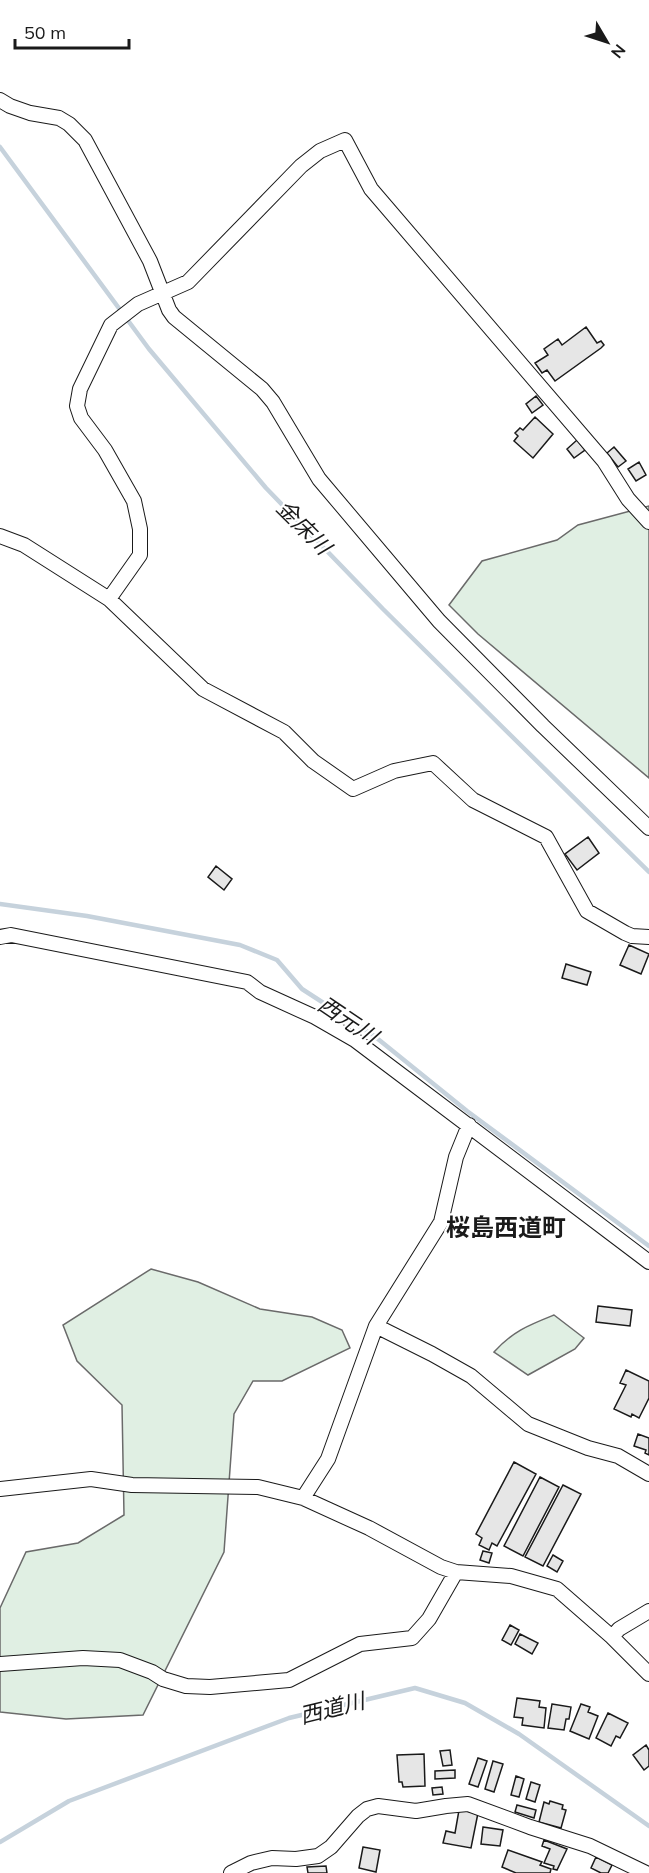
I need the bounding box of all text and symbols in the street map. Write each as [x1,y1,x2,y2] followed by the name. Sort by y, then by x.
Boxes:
[15,12,129,50] scale bar
[577,12,637,72] north arrow
[24,21,66,44] text: 50 m
[607,40,630,62] text: N
[271,494,339,562] water label: 金床川
[313,990,385,1051] water label: 西元川
[446,1212,566,1242] district label: 桜島西道町
[297,1686,369,1730] water label: 西道川

